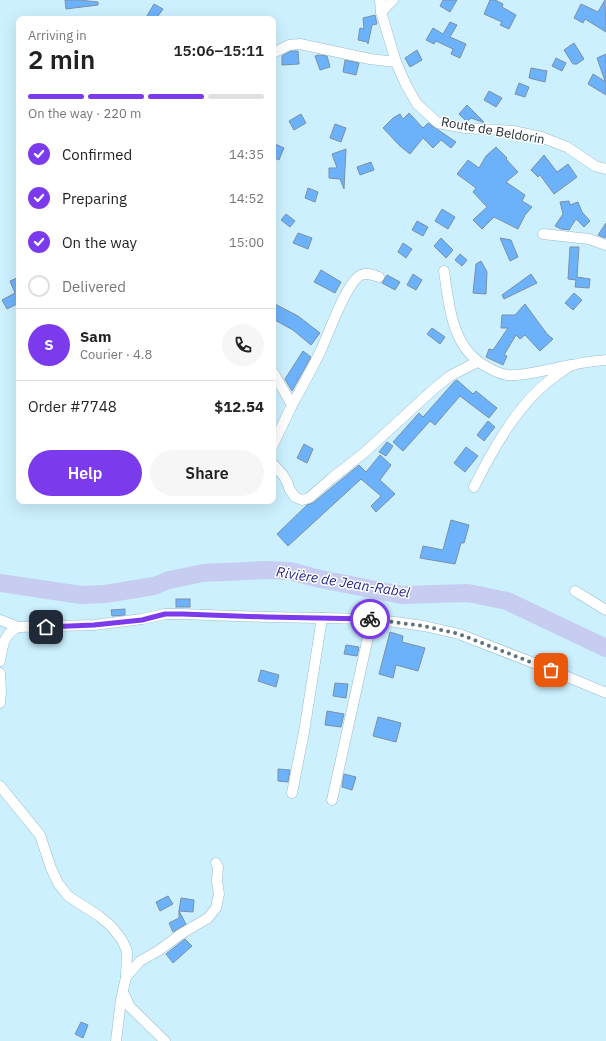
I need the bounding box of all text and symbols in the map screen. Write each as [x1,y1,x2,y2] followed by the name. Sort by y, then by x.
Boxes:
[28,27,87,44] text: Arriving in
[174,41,264,60] text: 15:06–15:11
[28,42,95,76] text: 2 min
[28,105,141,122] text: On the way · 220 m
[440,113,546,148] street label: Route de Beldorin
[28,143,50,165] icon: check
[62,145,132,164] text: Confirmed
[229,146,264,163] text: 14:35
[28,187,50,209] icon: check
[62,189,127,208] text: Preparing
[229,190,264,207] text: 14:52
[28,231,50,253] icon: check
[62,233,137,252] text: On the way
[229,234,264,251] text: 15:00
[62,277,126,296] text: Delivered
[222,324,264,366] button: phone
[80,327,111,346] text: Sam
[44,335,54,354] text: S
[80,346,152,363] text: Courier · 4.8
[28,397,117,416] text: Order #7748
[214,397,264,416] text: $12.54
[28,450,142,496] button: Help
[150,450,264,496] button: Share
[275,563,411,602] water label: Rivière de Jean-Rabel
[350,599,390,639] courier
[359,608,381,630] icon: bike
[29,610,63,644] pin
[35,616,57,638] icon: home
[534,653,568,687] pin
[540,659,562,681] icon: bag

